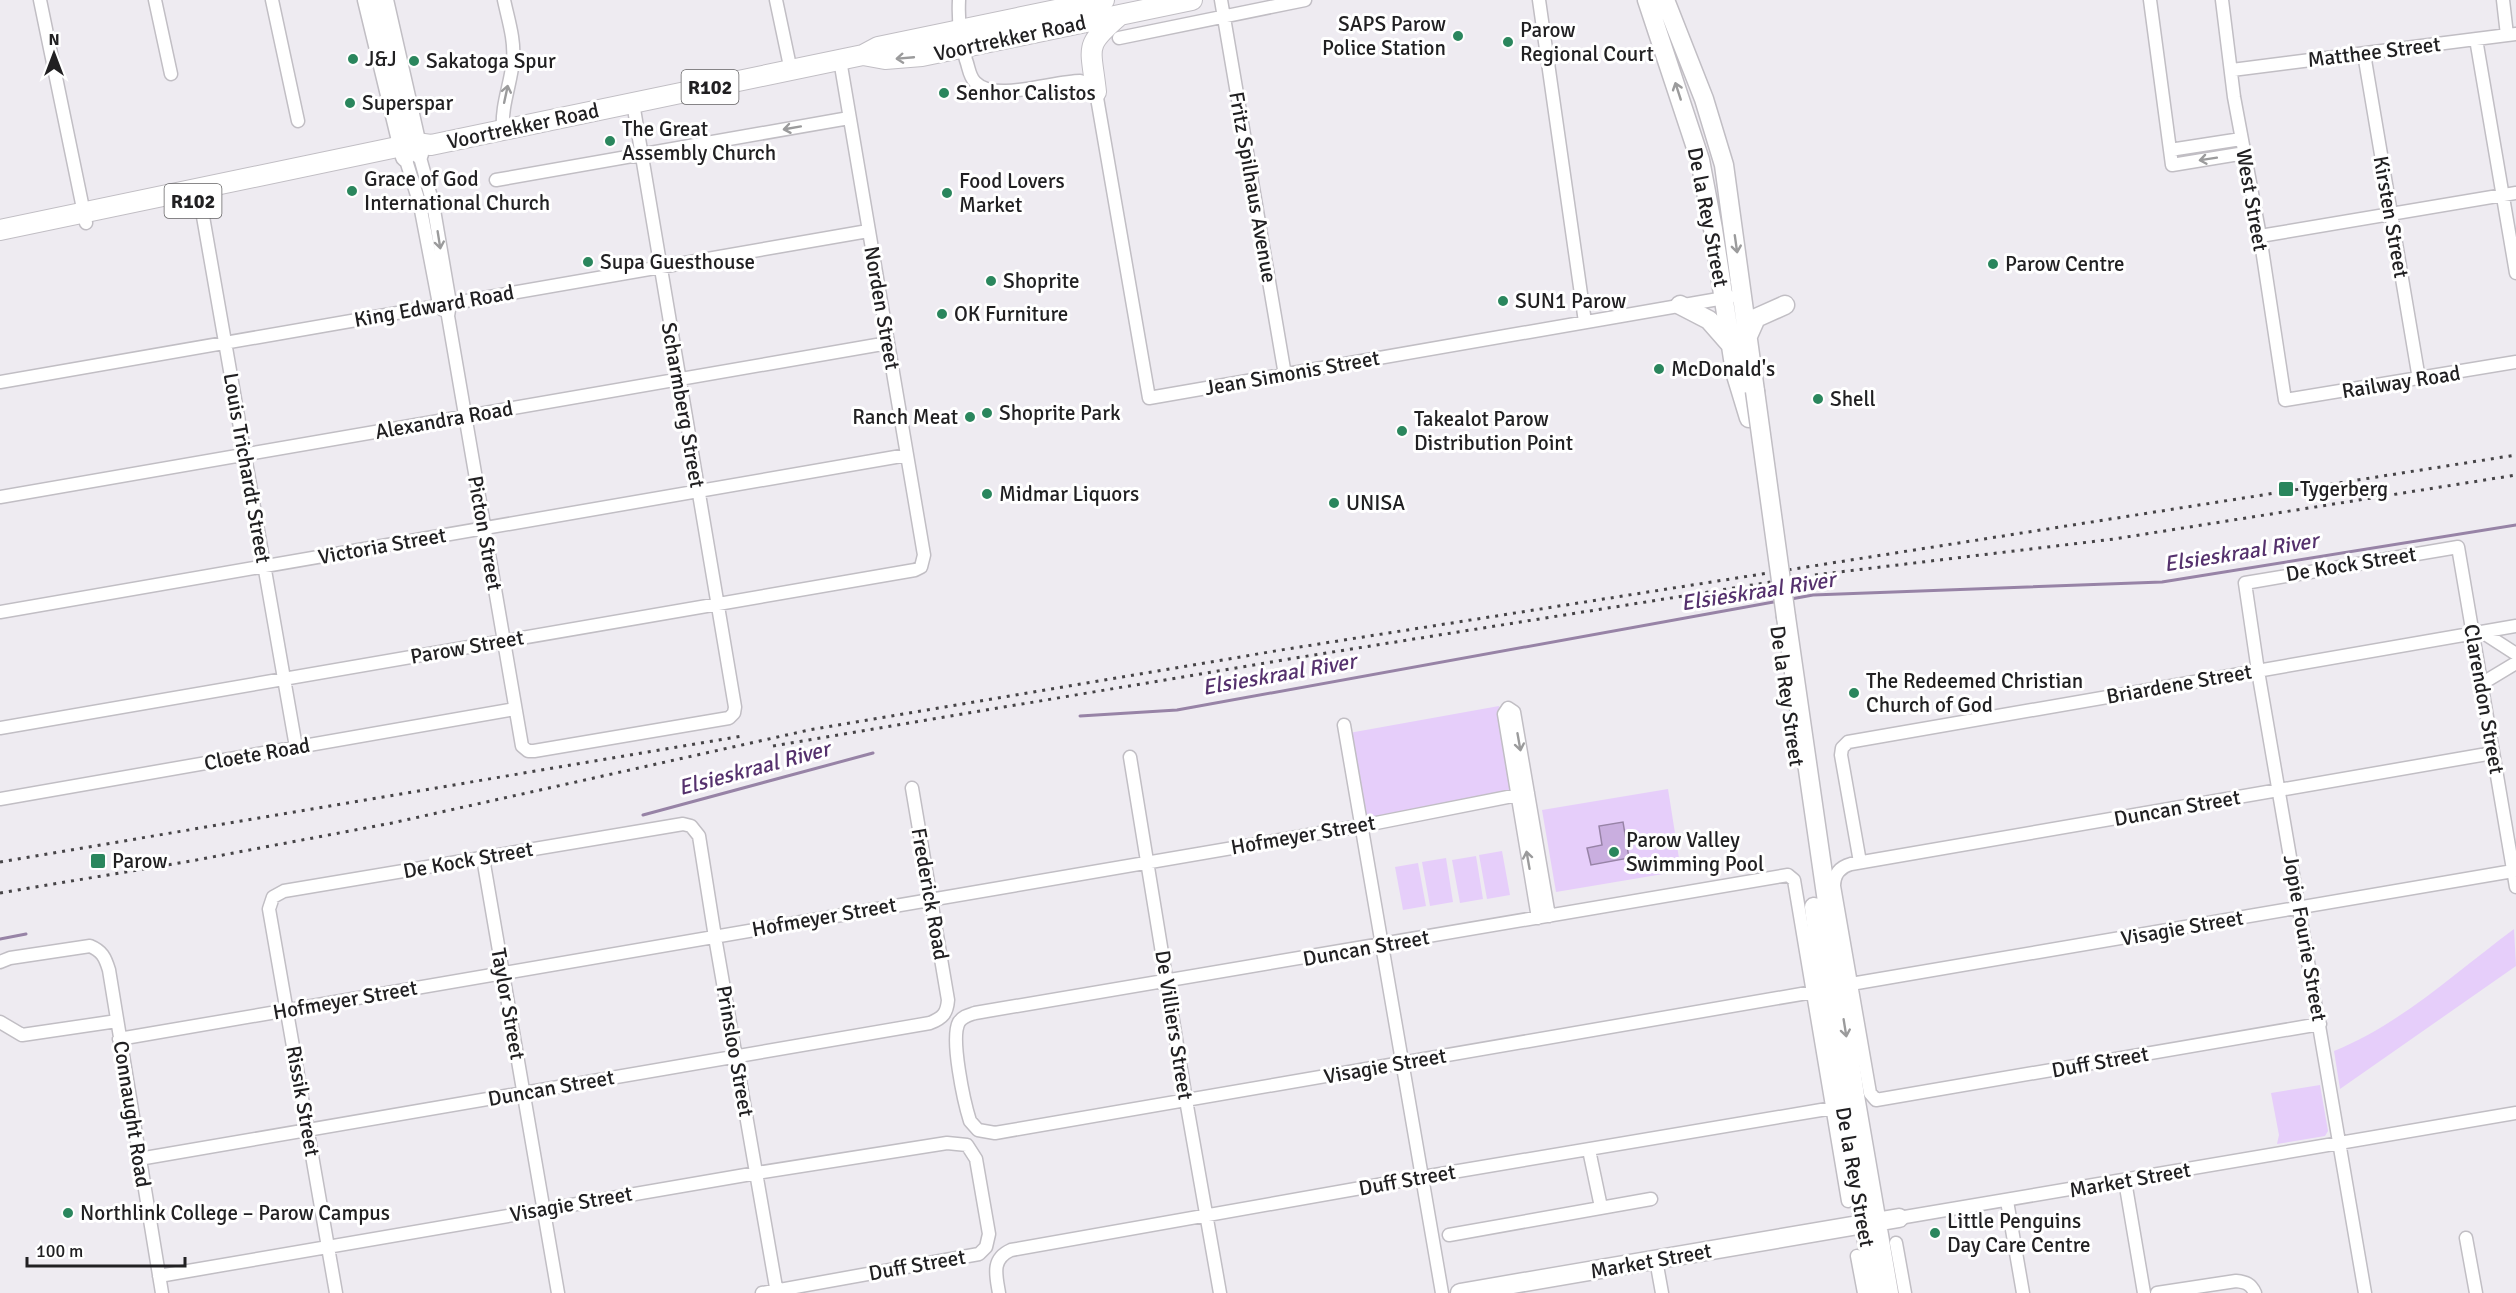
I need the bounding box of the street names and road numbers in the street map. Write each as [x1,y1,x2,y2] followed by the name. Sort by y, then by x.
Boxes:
[932,9,1088,67] street label: Voortrekker Road
[2306,31,2442,73] street label: Matthee Street
[682,70,738,104] road number: R102
[1223,89,1283,285] street label: Fritz Spilhaus Avenue
[445,97,601,155] street label: Voortrekker Road
[1682,145,1734,289] street label: De la Rey Street
[2230,147,2274,253] street label: West Street
[2367,154,2415,280] street label: Kirsten Street
[164,184,222,218] road number: R102
[858,244,906,372] street label: Norden Street
[352,279,516,333] street label: King Edward Road
[656,320,710,490] street label: Scharmberg Street
[1202,345,1382,401] street label: Jean Simonis Street
[2340,360,2462,404] street label: Railway Road
[217,371,277,565] street label: Louis Trichardt Street
[373,395,515,445] street label: Alexandra Road
[462,473,508,593] street label: Picton Street
[316,522,448,570] street label: Victoria Street
[2284,541,2418,587] street label: De Kock Street
[2458,622,2510,776] street label: Clarendon Street
[408,624,526,670] street label: Parow Street
[1764,624,1810,768] street label: De la Rey Street
[2104,658,2254,710] street label: Briardene Street
[202,732,312,776] street label: Cloete Road
[2112,784,2242,832] street label: Duncan Street
[1229,810,1377,860] street label: Hofmeyer Street
[906,826,954,962] street label: Frederick Road
[401,836,535,884] street label: De Kock Street
[2278,853,2332,1023] street label: Jopie Fourie Street
[750,892,898,942] street label: Hofmeyer Street
[2119,904,2245,952] street label: Visagie Street
[1301,924,1431,972] street label: Duncan Street
[485,946,531,1062] street label: Taylor Street
[1149,948,1199,1102] street label: De Villiers Street
[271,975,419,1025] street label: Hofmeyer Street
[711,983,759,1119] street label: Prinsloo Street
[108,1039,156,1189] street label: Connaught Road
[2050,1041,2150,1083] street label: Duff Street
[1322,1042,1448,1090] street label: Visagie Street
[280,1043,326,1159] street label: Rissik Street
[486,1064,616,1112] street label: Duncan Street
[1830,1105,1880,1249] street label: De la Rey Street
[2067,1157,2193,1203] street label: Market Street
[1357,1159,1457,1201] street label: Duff Street
[508,1180,634,1228] street label: Visagie Street
[1588,1238,1714,1284] street label: Market Street
[867,1244,967,1286] street label: Duff Street

